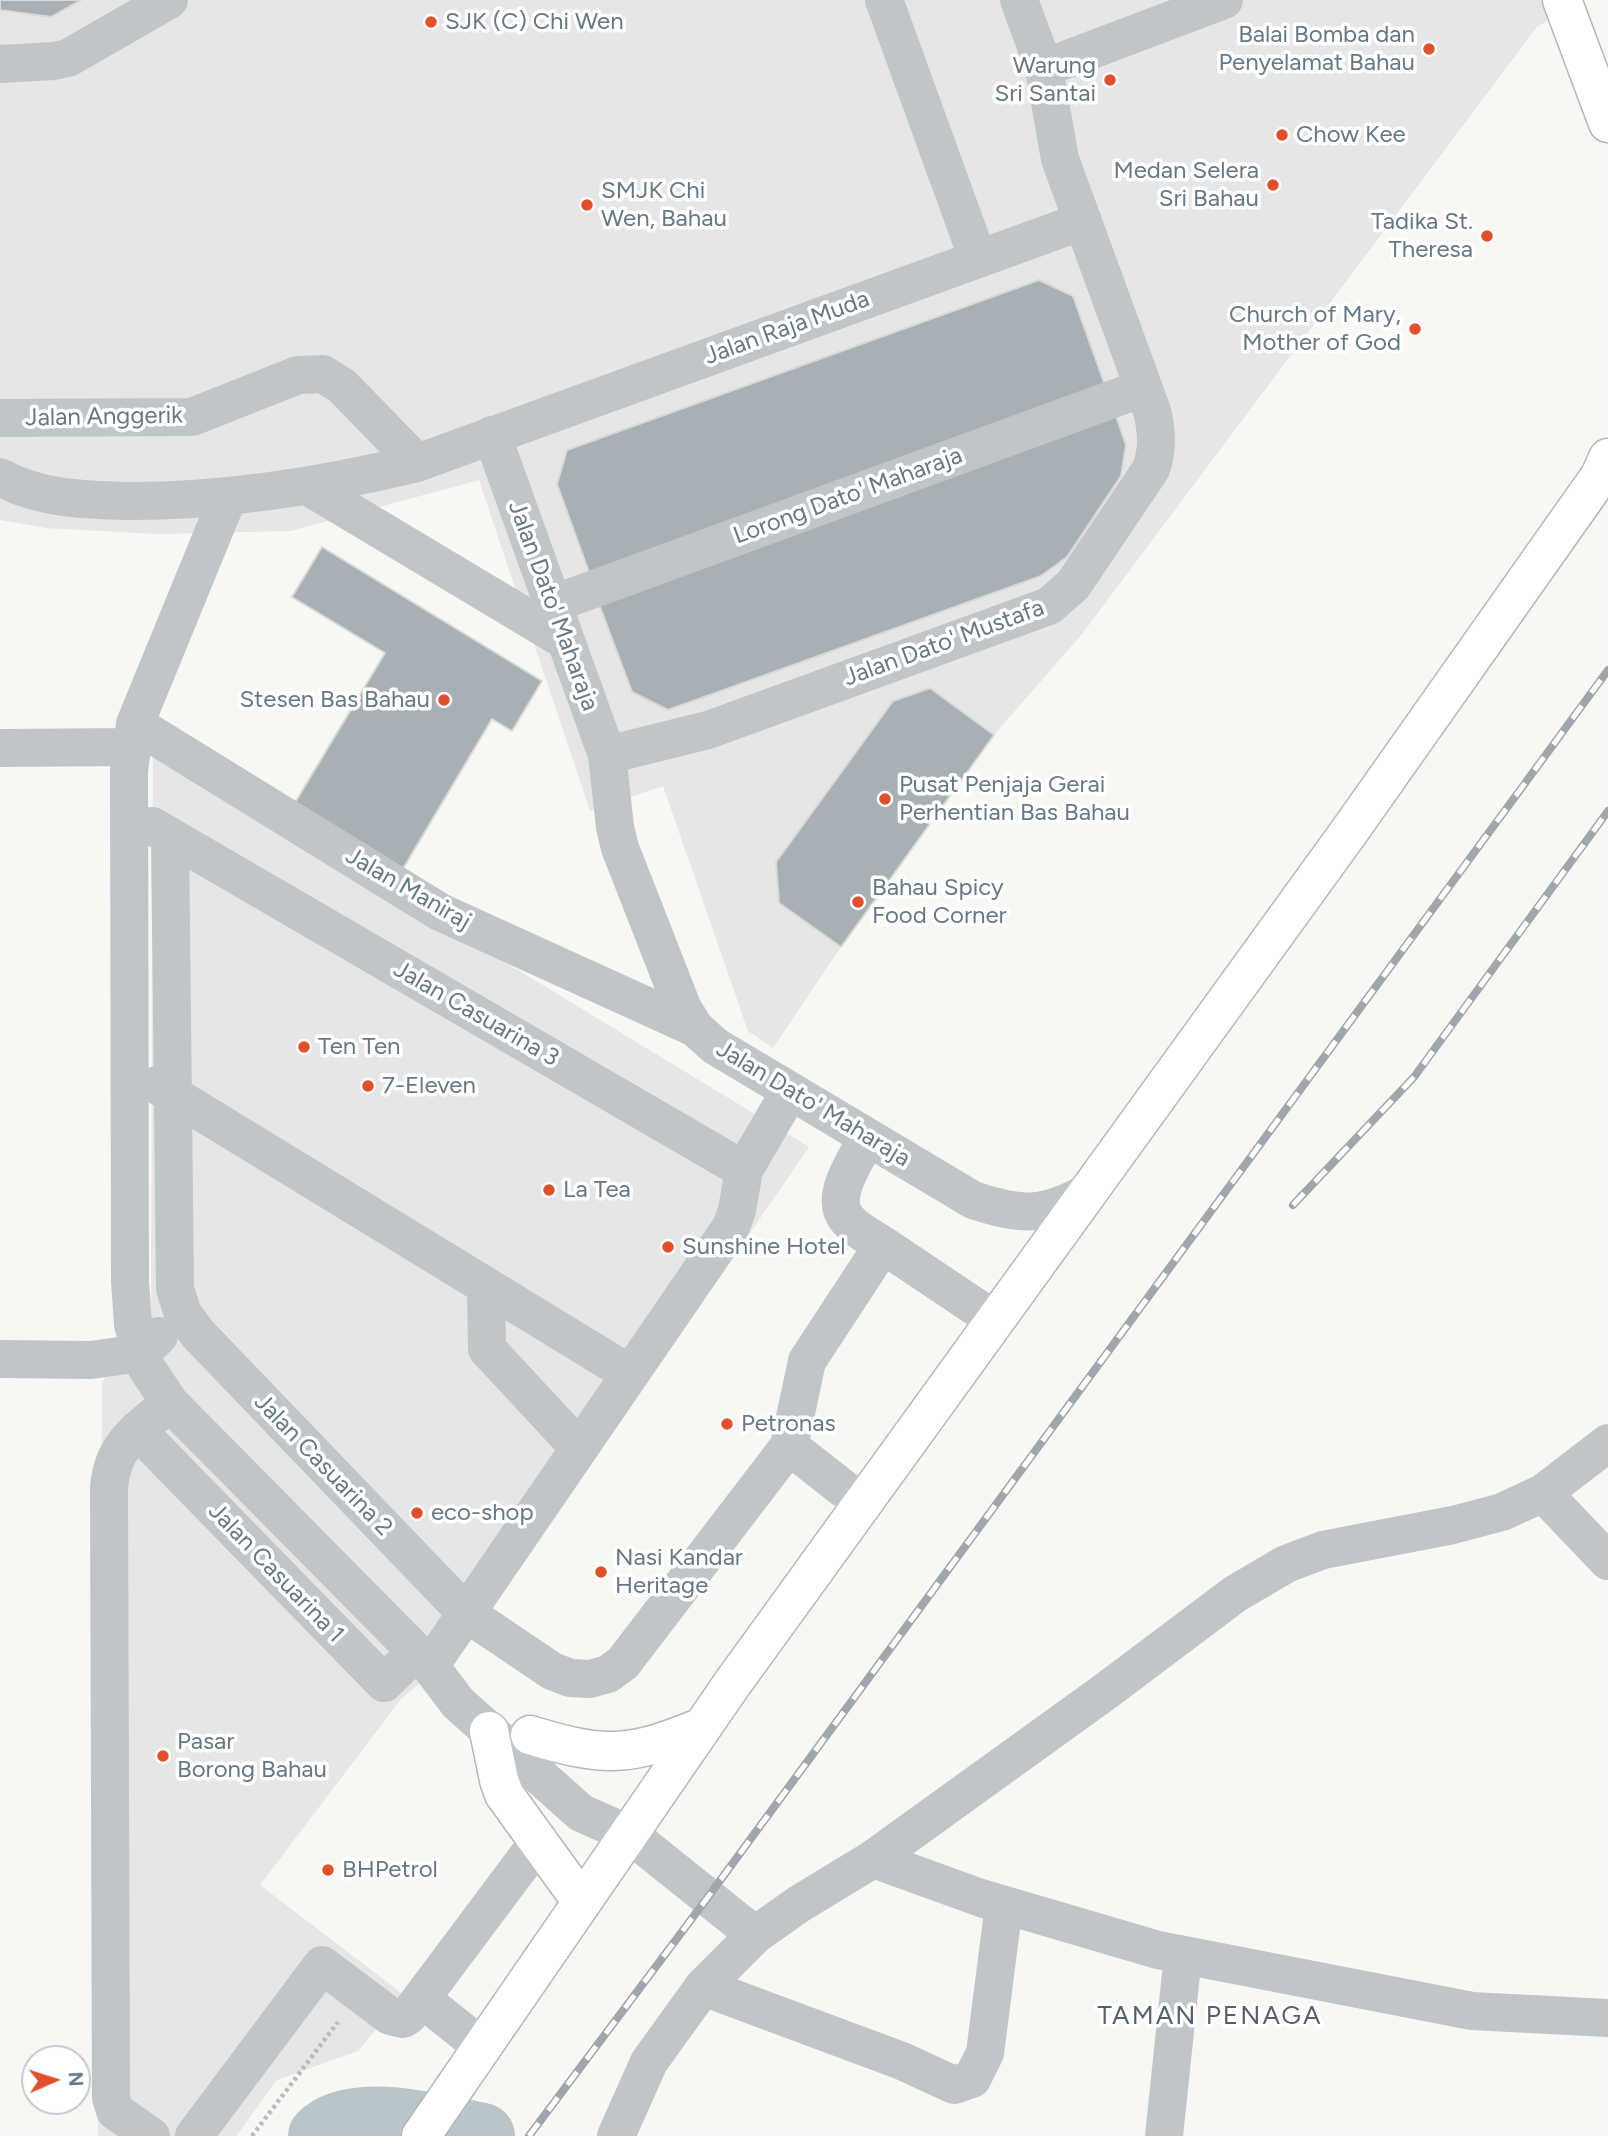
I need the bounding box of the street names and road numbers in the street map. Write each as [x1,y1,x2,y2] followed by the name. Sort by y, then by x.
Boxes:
[701,285,873,371] street label: Jalan Raja Muda
[25,401,183,433] street label: Jalan Anggerik
[730,441,966,551] street label: Lorong Dato' Maharaja
[502,497,604,715] street label: Jalan Dato' Maharaja
[840,593,1048,693] street label: Jalan Dato' Mustafa
[340,842,476,936] street label: Jalan Maniraj
[388,955,564,1073] street label: Jalan Casuarina 3
[711,1035,915,1173] street label: Jalan Dato' Maharaja
[248,1388,398,1542] street label: Jalan Casuarina 2
[202,1497,350,1649] street label: Jalan Casuarina 1

